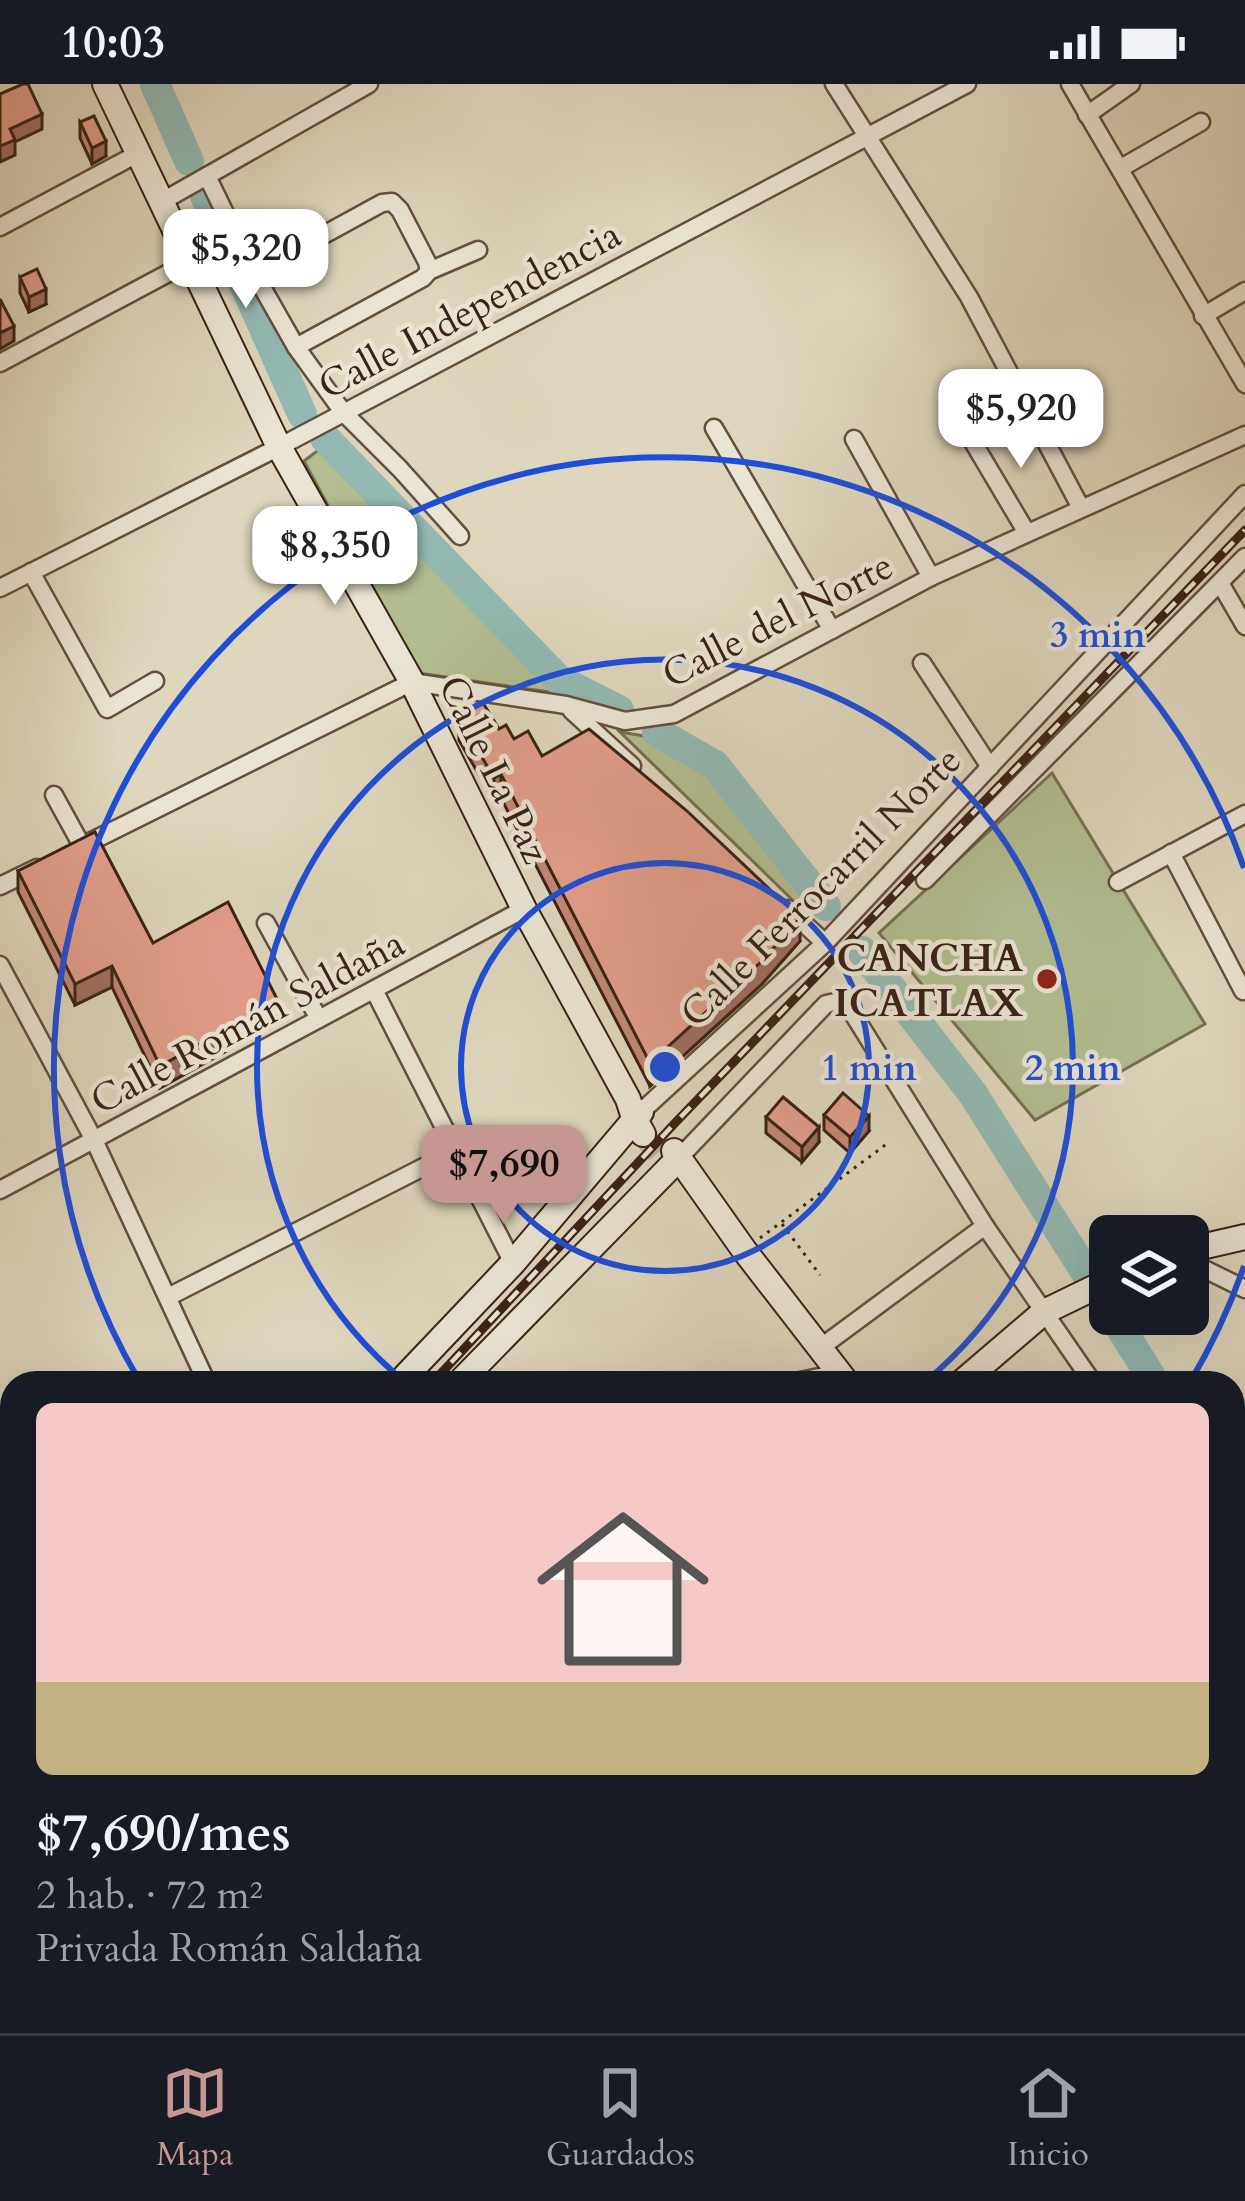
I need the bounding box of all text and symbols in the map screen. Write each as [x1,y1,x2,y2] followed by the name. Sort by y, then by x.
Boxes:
[60,12,165,73] text: 10:03
[309,208,630,412] street label: Calle Independencia
[148,209,344,311] pin: $5,320
[190,221,302,274] text: $5,320
[923,369,1119,471] pin: $5,920
[965,381,1077,434] text: $5,920
[237,506,433,608] pin: $8,350
[279,518,391,571] text: $8,350
[653,539,902,701] street label: Calle del Norte
[1050,611,1146,660] text: 3 min
[425,667,562,872] street label: Calle La Paz
[669,735,973,1039] street label: Calle Ferrocarril Norte
[82,917,414,1127] street label: Calle Román Saldaña
[834,932,1024,1030] place label: CANCHA ICATLAX
[1034,966,1060,992] marker: CANCHA ICATLAX
[821,1044,917,1093] text: 1 min
[1025,1044,1121,1093] text: 2 min
[644,1046,686,1088] centre of rings
[406,1125,602,1227] pin: $7,690
[448,1137,560,1190] text: $7,690
[1089,1215,1209,1335] map controls
[1089,1215,1209,1335] button: layers
[515,1481,731,1697] icon: home
[36,1799,291,1869] text: $7,690/mes
[36,1869,263,1922] text: 2 hab. · 72 m²
[36,1922,422,1975] text: Privada Román Saldaña
[156,2060,233,2177] tab: Mapa
[546,2060,695,2177] tab: Guardados
[1007,2060,1089,2177] tab: Inicio

